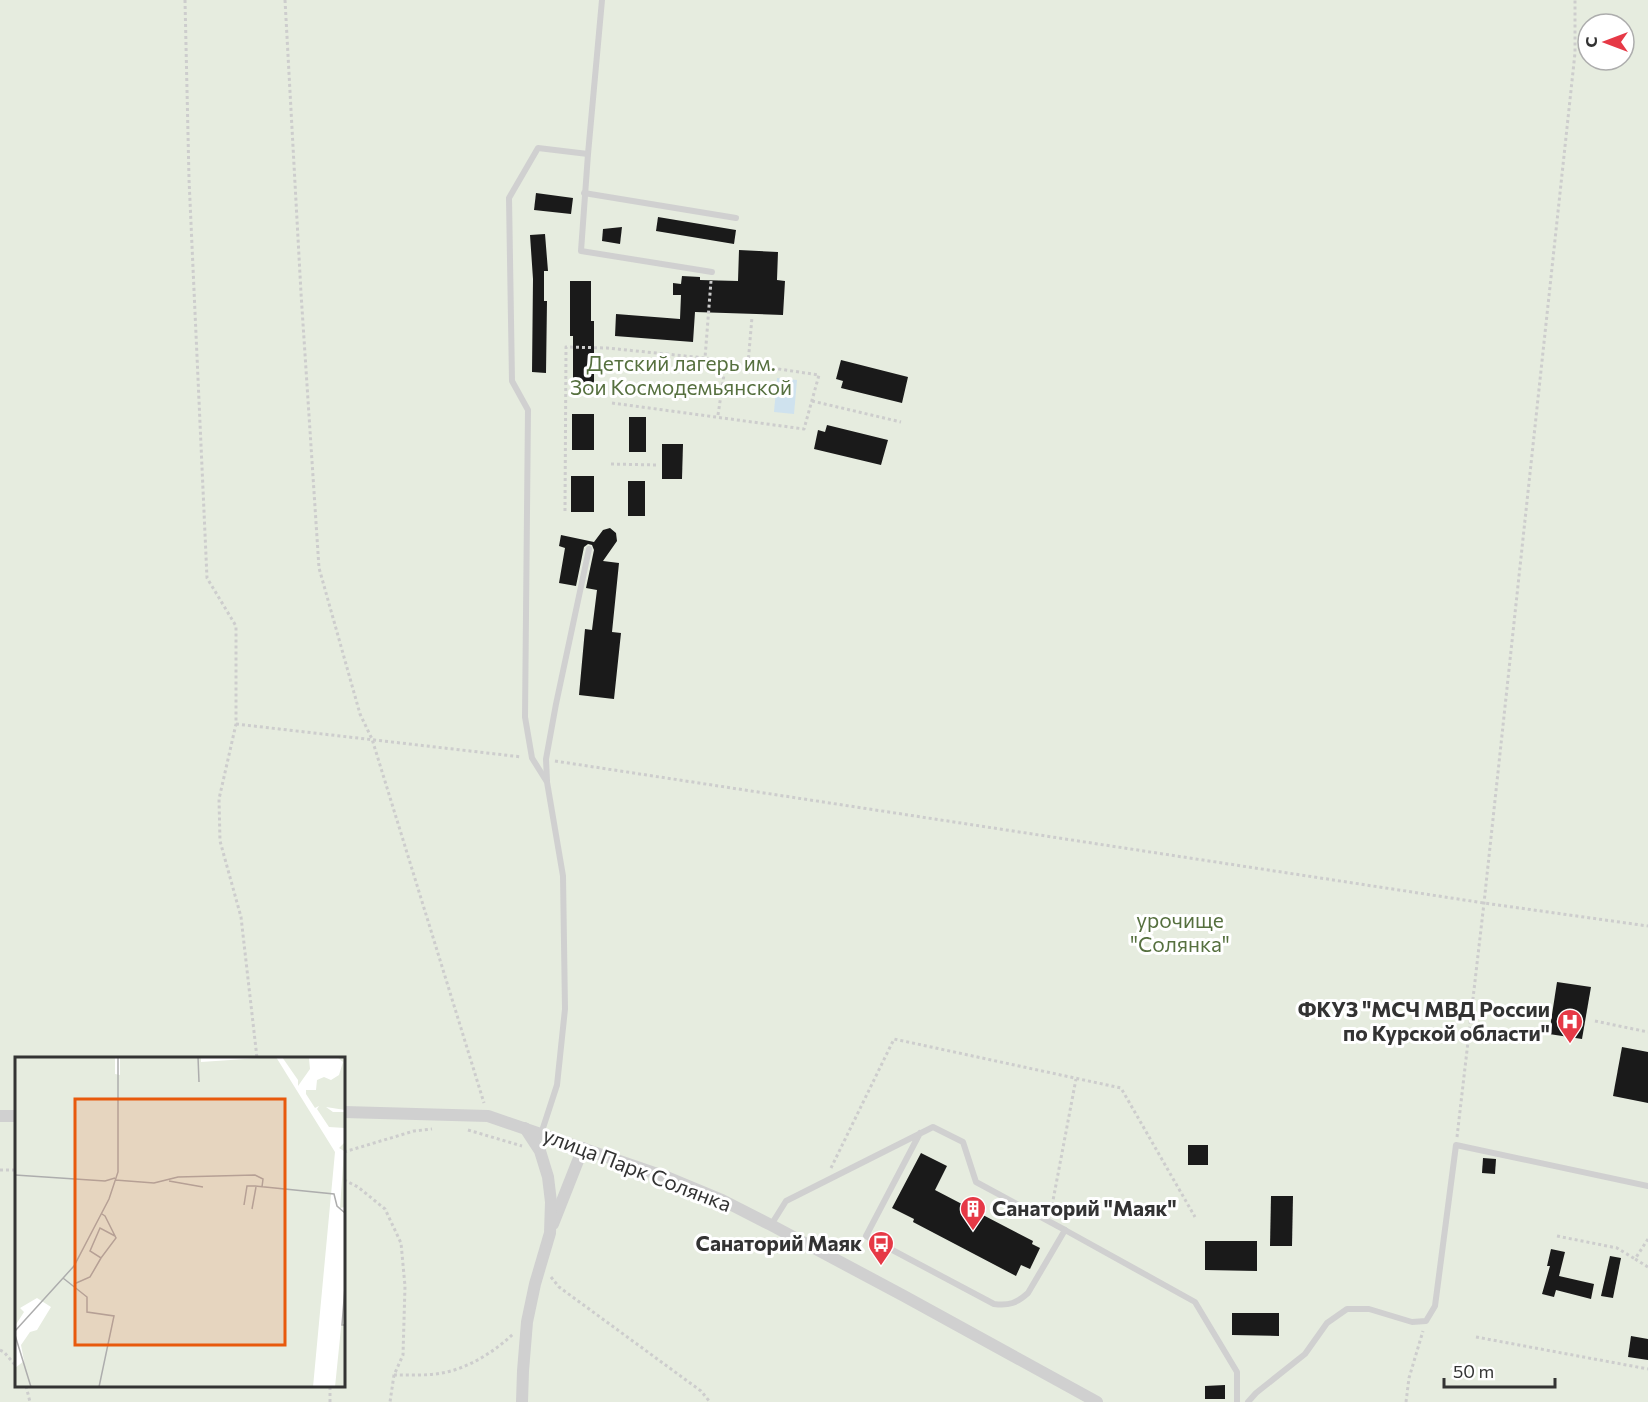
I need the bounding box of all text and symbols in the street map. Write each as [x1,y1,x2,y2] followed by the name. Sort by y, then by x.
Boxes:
[1576,12,1636,72] north arrow
[1581,36,1600,47] text: С
[570,350,792,399] park label: Детский лагерь им. Зои Космодемьянской
[1130,907,1230,956] park label: урочище "Солянка"
[1298,996,1550,1045] place label: ФКУЗ "МСЧ МВД России по Курской области"
[1555,1007,1585,1045] hospital icon: ФКУЗ "МСЧ МВД России по Курской области"
[15,1057,345,1387] inset map
[540,1121,735,1216] street label: улица Парк Солянка
[958,1194,988,1232] building icon: Санаторий "Маяк"
[992,1195,1177,1220] place label: Санаторий "Маяк"
[866,1229,896,1267] bus stop icon: Санаторий Маяк
[696,1230,862,1255] place label: Санаторий Маяк
[1444,1351,1555,1389] scale bar
[1453,1360,1494,1382] text: 50 m

